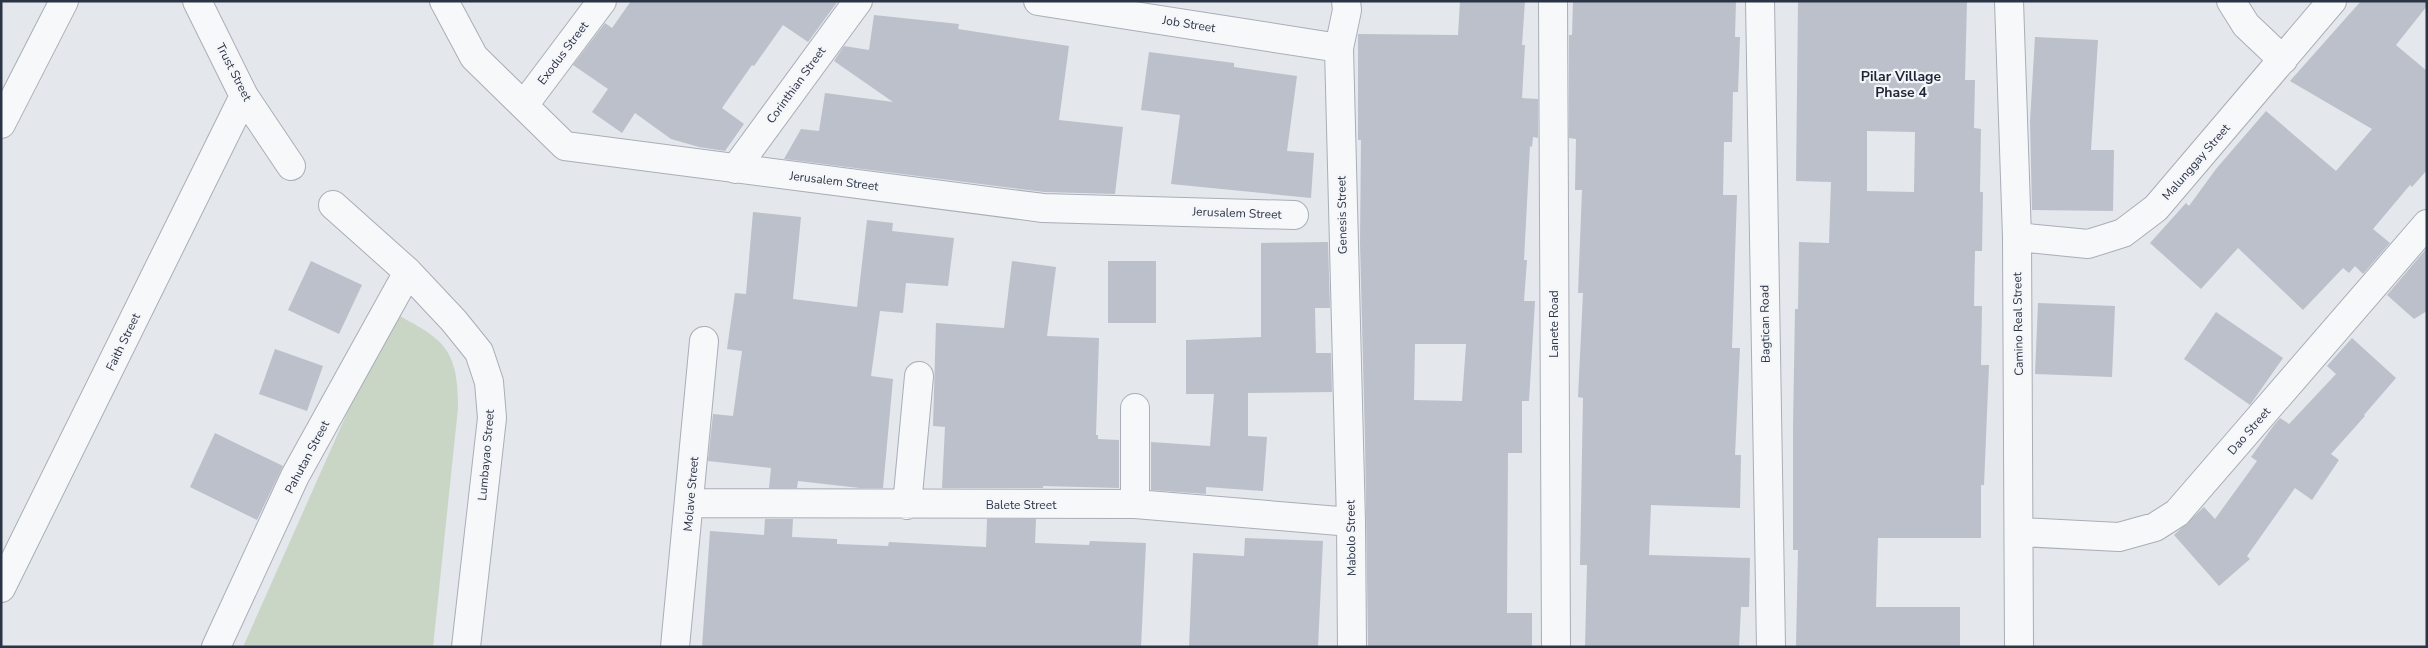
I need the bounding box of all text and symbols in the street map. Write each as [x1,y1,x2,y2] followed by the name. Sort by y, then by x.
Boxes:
[1160,12,1217,36] street label: Job Street
[534,18,592,88] street label: Exodus Street
[213,40,256,104] street label: Trust Street
[763,43,830,127] street label: Corinthian Street
[1861,67,1942,102] district label: Pilar Village Phase 4
[2158,120,2234,204] street label: Malunggay Street
[788,167,880,194] street label: Jerusalem Street
[1333,175,1351,254] street label: Genesis Street
[1191,203,1283,223] street label: Jerusalem Street
[2009,271,2027,376] street label: Camino Real Street
[1756,285,1774,363] street label: Bagtican Road
[1546,290,1562,358] street label: Lanete Road
[102,310,144,374] street label: Faith Street
[2224,403,2275,458] street label: Dao Street
[474,408,498,501] street label: Lumbayao Street
[281,417,333,496] street label: Pahutan Street
[680,455,702,532] street label: Molave Street
[986,497,1057,513] street label: Balete Street
[1342,499,1360,576] street label: Mabolo Street

